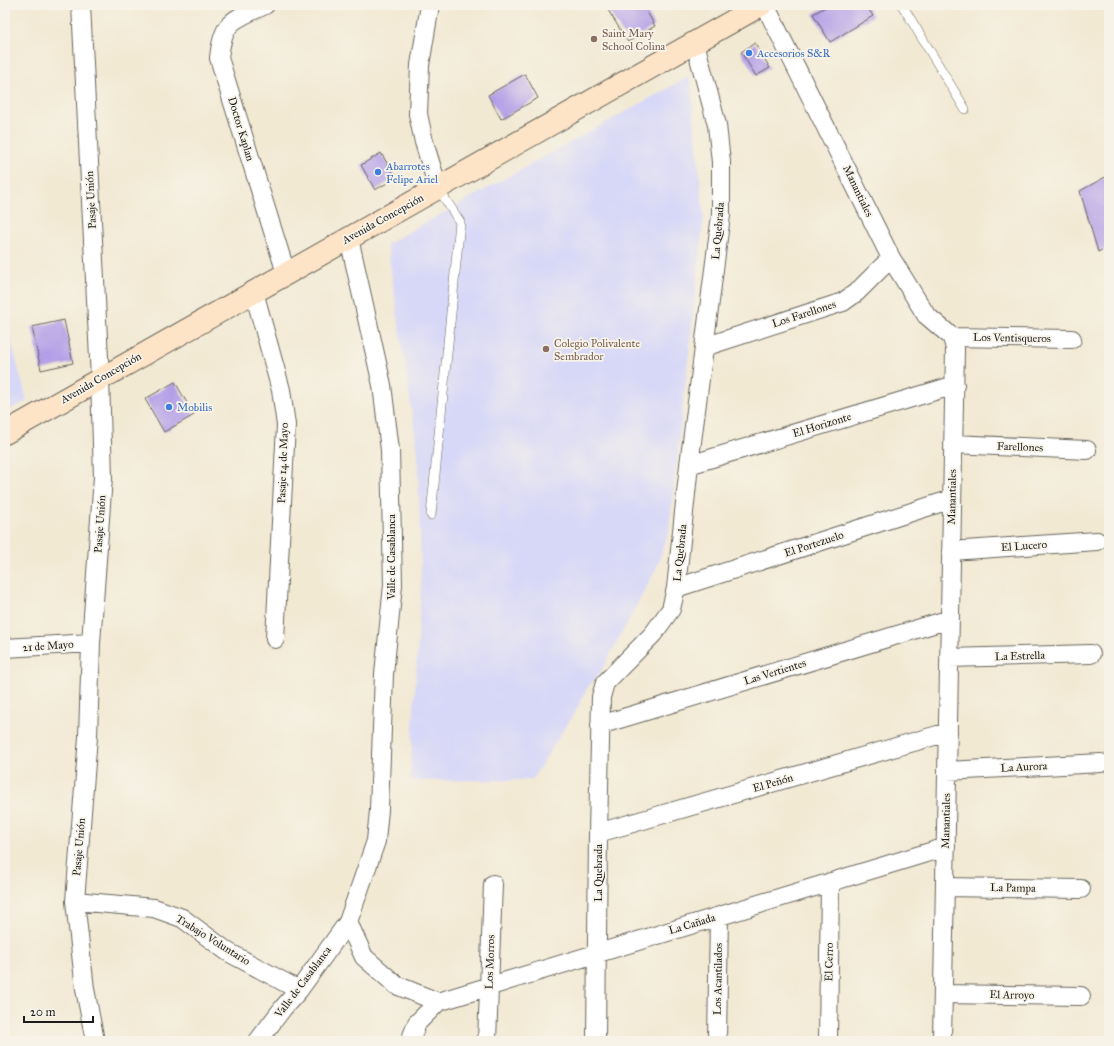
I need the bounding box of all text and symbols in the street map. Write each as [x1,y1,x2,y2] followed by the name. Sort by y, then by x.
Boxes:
[602,27,666,53] place label: Saint Mary School Colina
[589,34,599,44] marker: Saint Mary School Colina
[756,47,831,60] place label: Accesorios S&R
[744,48,754,58] marker: Accesorios S&R
[225,95,257,163] street label: Doctor Kaplan
[385,160,438,186] place label: Abarrotes Felipe Ariel
[840,163,876,219] street label: Manantiales
[373,167,383,177] marker: Abarrotes Felipe Ariel
[83,171,99,229] street label: Pasaje Unión
[339,191,426,247] street label: Avenida Concepción
[709,201,727,260] street label: La Quebrada
[770,298,838,330] street label: Los Farellones
[973,331,1051,346] street label: Los Ventisqueros
[554,337,640,363] place label: Colegio Polivalente Sembrador
[541,344,551,354] marker: Colegio Polivalente Sembrador
[57,350,144,407] street label: Avenida Concepción
[177,401,212,414] place label: Mobilis
[164,402,174,412] marker: Mobilis
[791,410,853,440] street label: El Horizonte
[275,422,291,504] street label: Pasaje 14 de Mayo
[997,440,1043,454] street label: Farellones
[945,469,959,525] street label: Manantiales
[91,495,109,553] street label: Pasaje Unión
[385,514,398,601] street label: Valle de Casablanca
[671,523,690,582] street label: La Quebrada
[783,528,846,560] street label: El Portezuelo
[1001,538,1048,554] street label: El Lucero
[22,638,74,654] street label: 21 de Mayo
[995,649,1046,663] street label: La Estrella
[742,656,808,688] street label: Las Vertientes
[1000,759,1048,775] street label: La Aurora
[751,771,795,795] street label: El Peñón
[939,793,953,849] street label: Manantiales
[70,818,88,876] street label: Pasaje Unión
[592,844,605,902] street label: La Quebrada
[990,881,1036,895] street label: La Pampa
[667,911,717,937] street label: La Cañada
[173,912,253,968] street label: Trabajo Voluntario
[483,934,497,990] street label: Los Morros
[822,942,836,982] street label: El Cerro
[711,943,725,1015] street label: Los Acantilados
[271,944,334,1021] street label: Valle de Casablanca
[989,988,1035,1002] street label: El Arroyo
[24,998,93,1024] scale bar
[30,1005,56,1019] text: 20 m

